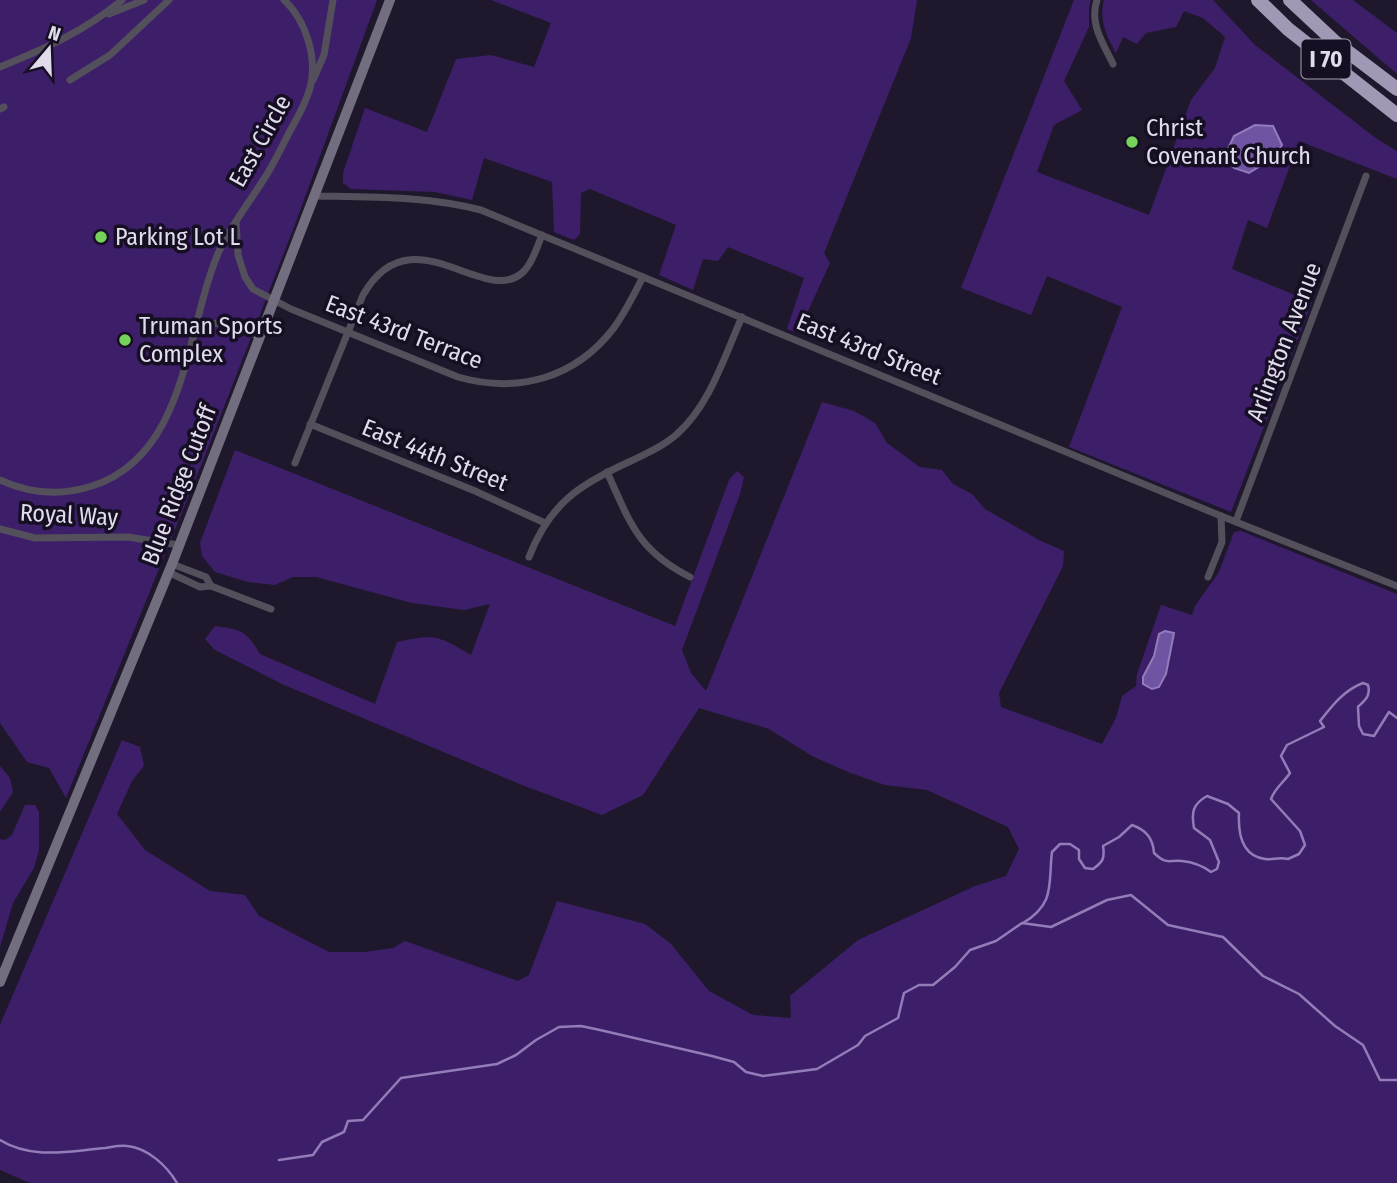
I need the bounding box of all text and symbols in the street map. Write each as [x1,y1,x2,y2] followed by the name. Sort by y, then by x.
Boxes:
[14,14,84,84] north arrow
[45,21,64,46] text: N
[1302,40,1350,78] road number: I 70
[223,90,297,192] street label: East Circle
[1146,114,1311,170] place label: Christ Covenant Church
[1124,134,1140,150] marker: Christ Covenant Church
[115,223,240,251] place label: Parking Lot L
[93,229,109,245] marker: Parking Lot L
[1241,259,1327,425] street label: Arlington Avenue
[322,289,486,375] street label: East 43rd Terrace
[793,307,946,391] street label: East 43rd Street
[139,312,283,368] place label: Truman Sports Complex
[117,332,133,348] marker: Truman Sports Complex
[136,400,223,569] street label: Blue Ridge Cutoff
[358,413,512,497] street label: East 44th Street
[19,498,119,532] street label: Royal Way

